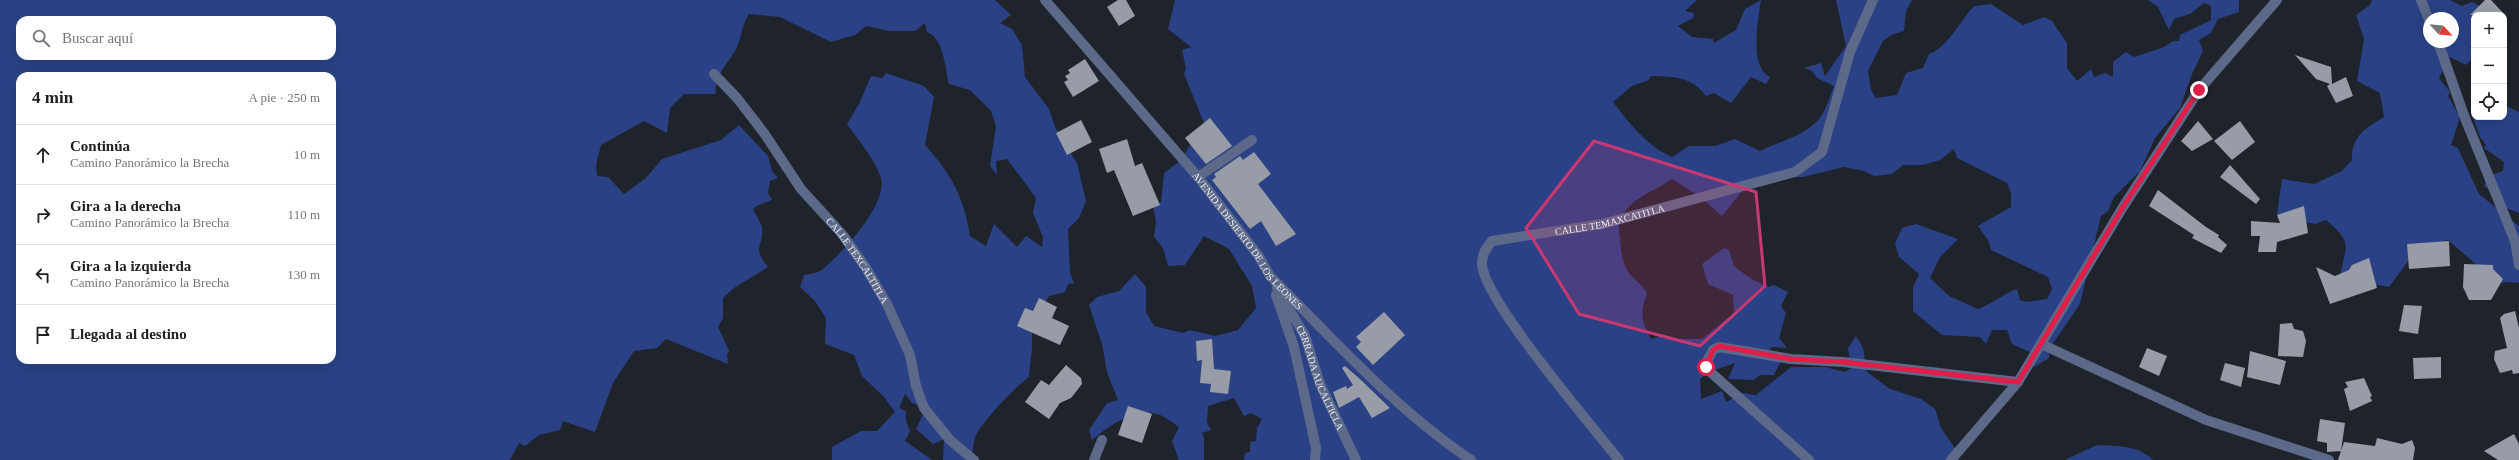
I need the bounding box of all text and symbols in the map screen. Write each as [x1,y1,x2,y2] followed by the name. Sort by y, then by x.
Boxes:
[2423,12,2459,48] north arrow
[2471,12,2507,120] map controls
[2471,12,2507,48] button: +
[16,16,336,60] search box
[30,27,52,49] icon: search
[62,30,133,46] text: Buscar aquí
[2471,48,2507,84] button: −
[2190,81,2208,99] route end
[2471,84,2507,120] button: locate
[32,88,73,107] text: 4 min
[249,90,320,105] text: A pie · 250 m
[70,138,130,154] text: Continúa
[32,144,54,166] icon: ahead
[294,147,320,162] text: 10 m
[70,155,229,170] text: Camino Panorámico la Brecha
[1191,170,1305,311] street label: AVENIDA DESIERTO DE LOS LEONES
[70,198,181,214] text: Gira a la derecha
[1554,202,1666,237] street label: CALLE TEMAXCATITLA
[32,204,54,226] icon: right
[288,207,320,222] text: 110 m
[70,215,229,230] text: Camino Panorámico la Brecha
[824,215,891,306] street label: CALLE TEXCALTITLA
[70,258,191,274] text: Gira a la izquierda
[32,264,54,286] icon: left
[287,267,320,282] text: 130 m
[70,275,229,290] text: Camino Panorámico la Brecha
[1294,323,1347,432] street label: CERRADA AUCALTICLA
[32,324,54,346] icon: arrive
[70,326,187,342] text: Llegada al destino
[1697,358,1715,376] route start

